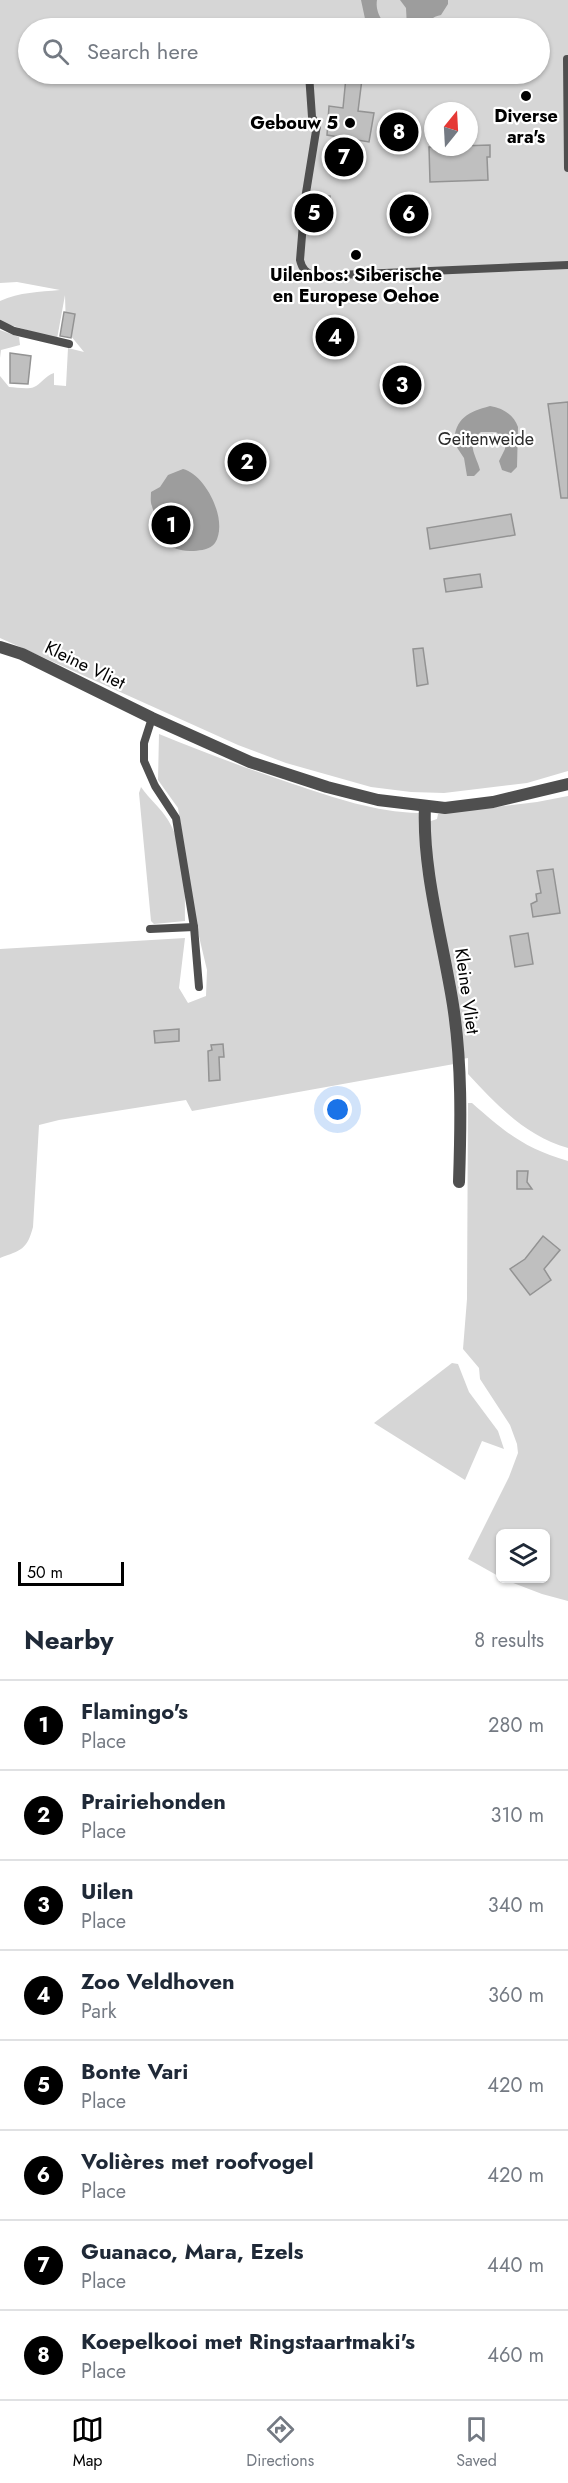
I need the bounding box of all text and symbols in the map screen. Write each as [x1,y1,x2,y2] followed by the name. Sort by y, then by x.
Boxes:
[18,18,550,84] search box
[39,35,72,68] icon: search
[87,35,198,67] text: Search here
[519,89,533,103] marker: Diverse ara's
[424,102,478,156] north arrow
[494,103,558,150] place label: Diverse ara's
[250,110,338,136] place label: Gebouw 5
[380,110,418,154] pin: 8
[343,116,357,130] marker: Gebouw 5
[324,134,364,180] pin: 7
[294,190,334,236] pin: 5
[390,192,428,236] pin: 6
[349,248,363,262] marker: Uilenbos: Siberische en Europese Oehoe
[270,262,442,309] place label: Uilenbos: Siberische en Europese Oehoe
[316,314,354,360] pin: 4
[382,362,422,408] pin: 3
[438,426,534,452] park label: Geitenweide
[228,440,266,484] pin: 2
[152,502,190,548] pin: 1
[40,634,130,696] street label: Kleine Vliet
[448,946,486,1036] street label: Kleine Vliet
[323,1095,352,1124] your location
[496,1529,550,1583] map controls
[496,1529,550,1583] button: layers
[18,1559,124,1586] scale bar
[27,1561,63,1584] text: 50 m
[24,1621,113,1659] text: Nearby
[474,1626,544,1655] text: 8 results
[81,1695,188,1727] text: Flamingo's
[38,1711,49,1740] text: 1
[488,1711,544,1740] text: 280 m
[81,1727,126,1756] text: Place
[81,1785,226,1817] text: Prairiehonden
[37,1801,50,1830] text: 2
[490,1801,544,1830] text: 310 m
[81,1817,126,1846] text: Place
[81,1875,134,1907] text: Uilen
[37,1891,50,1920] text: 3
[488,1891,544,1920] text: 340 m
[81,1907,126,1936] text: Place
[81,1965,235,1997] text: Zoo Veldhoven
[37,1981,50,2010] text: 4
[488,1981,544,2010] text: 360 m
[81,1997,117,2026] text: Park
[81,2055,188,2087] text: Bonte Vari
[37,2071,50,2100] text: 5
[487,2071,544,2100] text: 420 m
[81,2087,126,2116] text: Place
[81,2145,314,2177] text: Volières met roofvogel
[37,2161,50,2190] text: 6
[487,2161,544,2190] text: 420 m
[81,2177,126,2206] text: Place
[81,2235,304,2267] text: Guanaco, Mara, Ezels
[37,2251,50,2280] text: 7
[487,2251,544,2280] text: 440 m
[81,2267,126,2296] text: Place
[81,2325,415,2357] text: Koepelkooi met Ringstaartmaki's
[37,2341,50,2370] text: 8
[487,2341,544,2370] text: 460 m
[81,2357,126,2386] text: Place
[71,2413,104,2472] tab: Map
[246,2413,314,2472] tab: Directions
[456,2413,497,2472] tab: Saved

